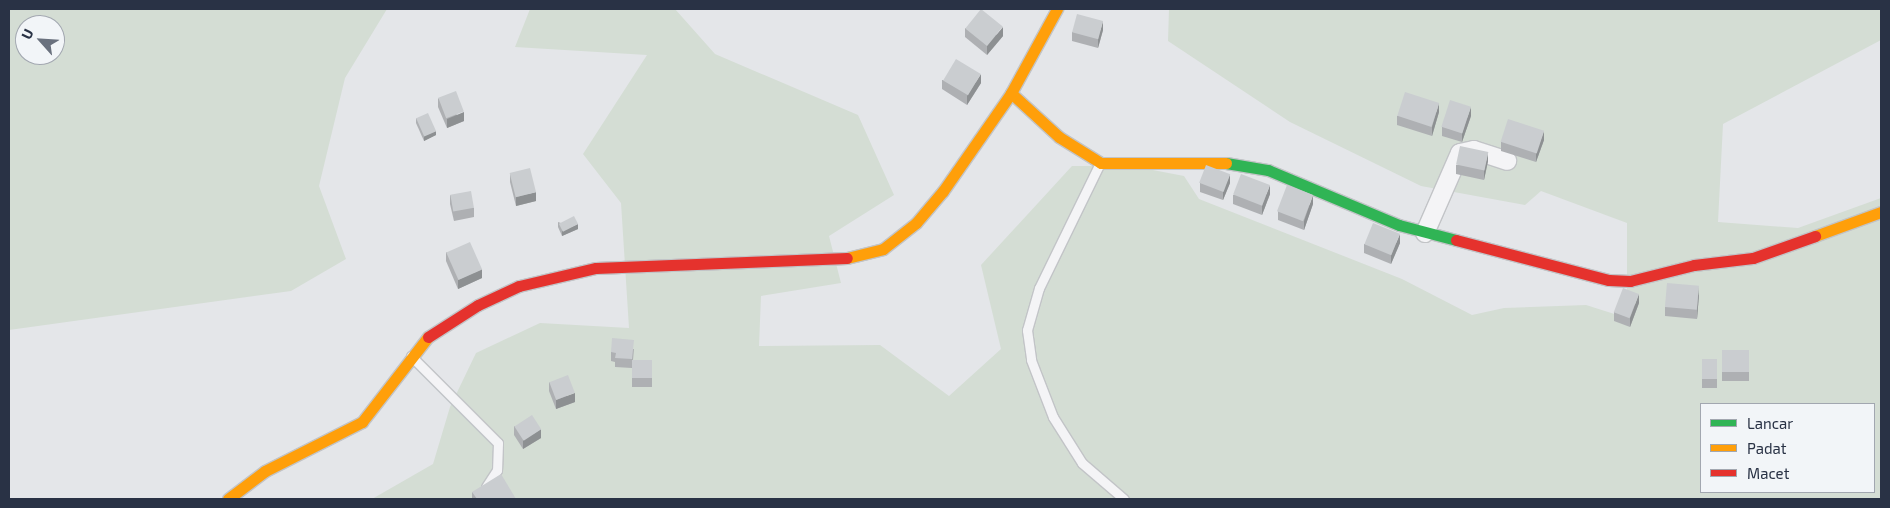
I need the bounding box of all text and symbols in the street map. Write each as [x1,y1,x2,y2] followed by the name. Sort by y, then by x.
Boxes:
[15,15,65,65] north arrow
[17,26,37,42] text: U
[1700,403,1875,493] legend
[1747,414,1793,432] text: Lancar
[1747,439,1787,457] text: Padat
[1747,464,1789,482] text: Macet

